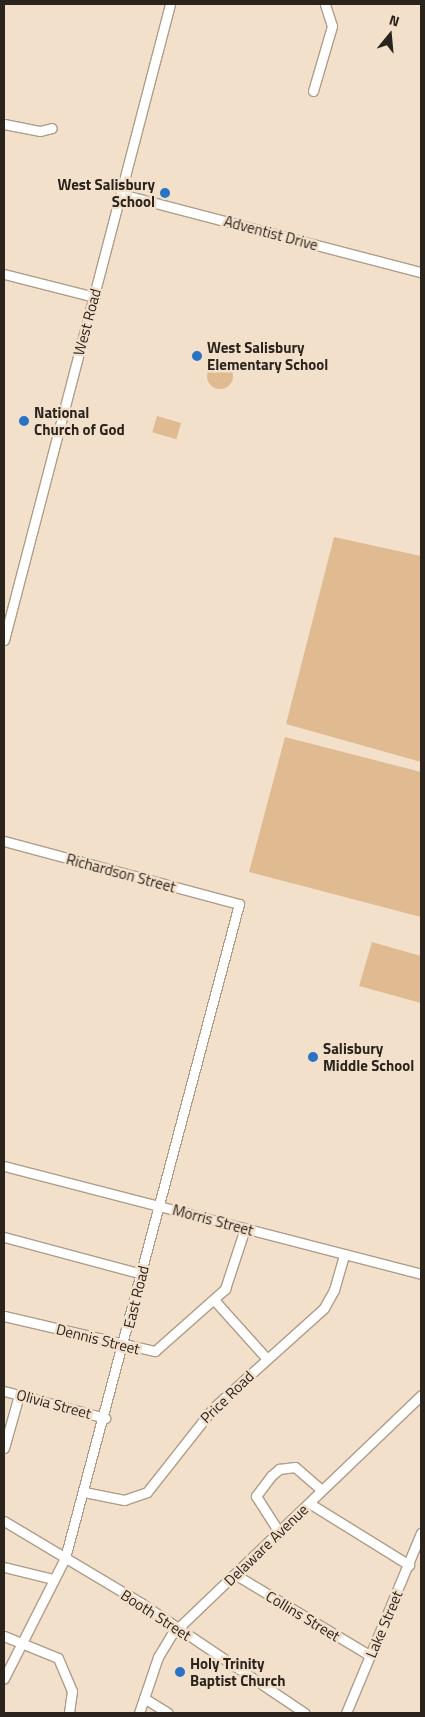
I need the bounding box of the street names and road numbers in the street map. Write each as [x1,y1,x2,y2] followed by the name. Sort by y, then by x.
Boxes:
[222,212,320,254] street label: Adventist Drive
[69,287,105,357] street label: West Road
[64,850,178,896] street label: Richardson Street
[171,1201,255,1239] street label: Morris Street
[120,1264,152,1330] street label: East Road
[54,1320,142,1358] street label: Dennis Street
[197,1367,257,1427] street label: Price Road
[15,1385,93,1423] street label: Olivia Street
[220,1500,312,1590] street label: Delaware Avenue
[117,1586,195,1644] street label: Booth Street
[263,1587,343,1645] street label: Collins Street
[362,1588,406,1660] street label: Lake Street

